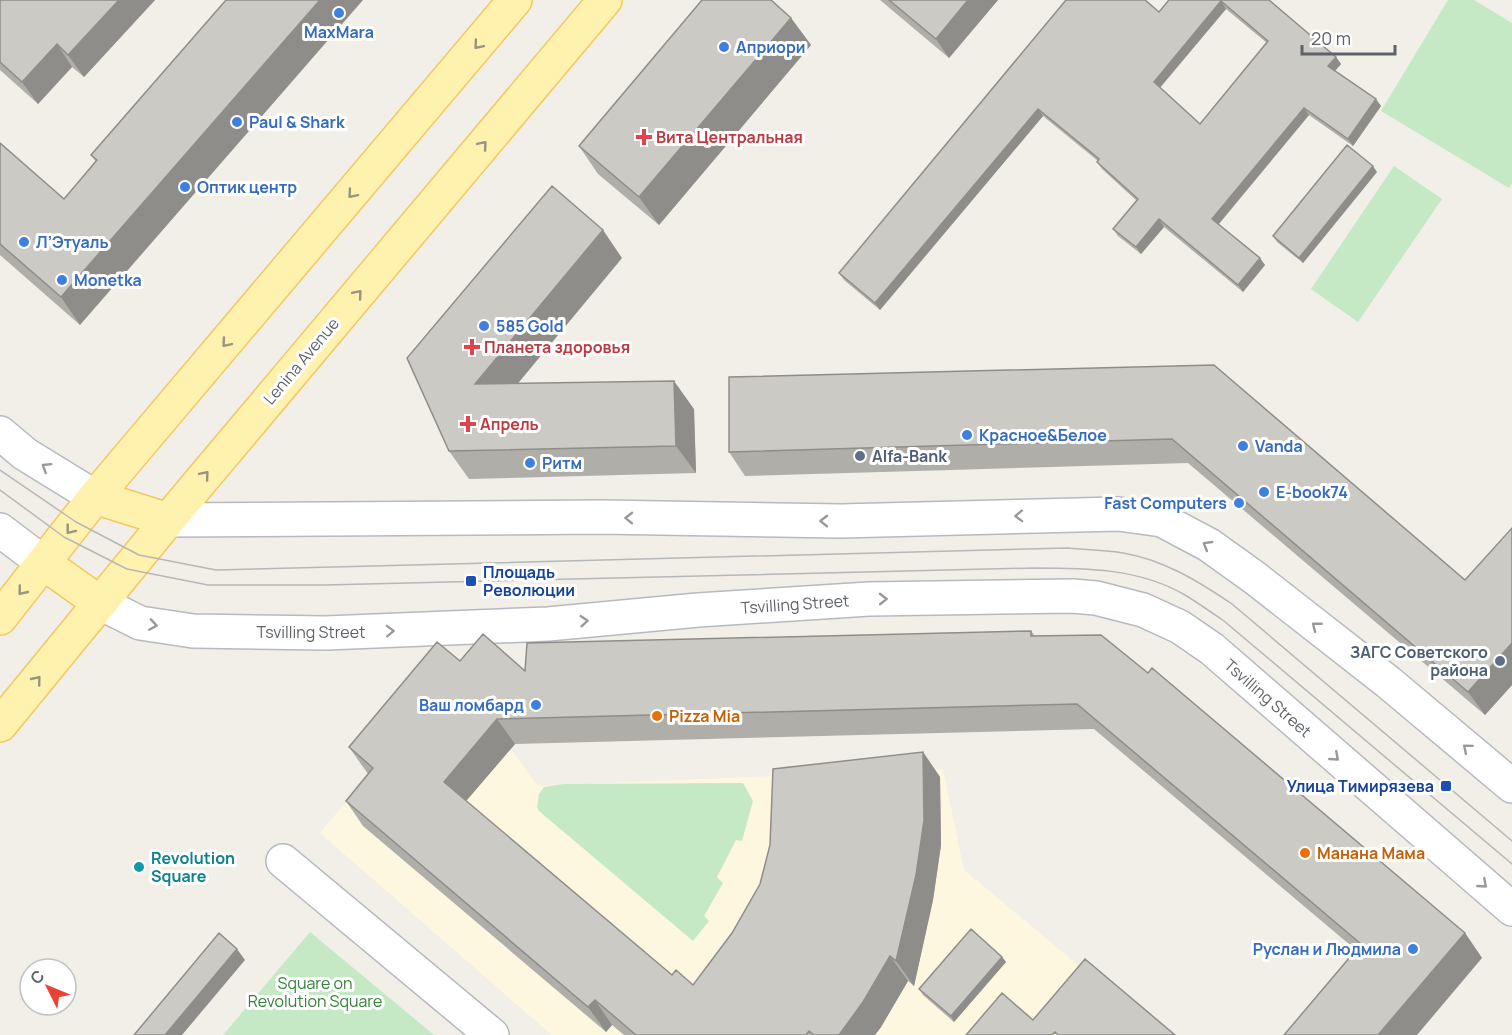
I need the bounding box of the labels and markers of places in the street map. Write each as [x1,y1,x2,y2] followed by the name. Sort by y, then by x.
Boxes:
[332,6,346,20] marker: MaxMara
[304,21,374,43] place label: MaxMara
[736,36,806,58] place label: Априори
[717,40,731,54] marker: Априори
[249,111,345,133] place label: Paul & Shark
[230,115,244,129] marker: Paul & Shark
[656,126,803,148] place label: Вита Центральная
[637,130,651,144] marker: Вита Центральная
[197,176,297,198] place label: Оптик центр
[178,180,192,194] marker: Оптик центр
[36,231,108,253] place label: Л’Этуаль
[17,235,31,249] marker: Л’Этуаль
[74,269,142,291] place label: Monetka
[55,273,69,287] marker: Monetka
[496,315,564,337] place label: 585 Gold
[477,319,491,333] marker: 585 Gold
[484,336,630,358] place label: Планета здоровья
[465,340,479,354] marker: Планета здоровья
[480,413,539,435] place label: Апрель
[461,417,475,431] marker: Апрель
[979,424,1107,446] place label: Красное&Белое
[960,428,974,442] marker: Красное&Белое
[1255,435,1303,457] place label: Vanda
[1236,439,1250,453] marker: Vanda
[872,445,947,467] place label: Alfa-Bank
[853,449,867,463] marker: Alfa-Bank
[542,452,582,474] place label: Ритм
[523,456,537,470] marker: Ритм
[1276,481,1348,503] place label: E-book74
[1257,485,1271,499] marker: E-book74
[1104,492,1227,514] place label: Fast Computers
[1232,496,1246,510] marker: Fast Computers
[483,561,575,601] place label: Площадь Революции
[464,574,478,588] marker: Площадь Революции
[1350,641,1488,681] place label: ЗАГС Советского района
[1493,654,1507,668] marker: ЗАГС Советского района
[419,694,524,716] place label: Ваш ломбард
[529,698,543,712] marker: Ваш ломбард
[669,705,740,727] place label: Pizza Mia
[650,709,664,723] marker: Pizza Mia
[1287,775,1434,797] place label: Улица Тимирязева
[1439,779,1453,793] marker: Улица Тимирязева
[1317,842,1425,864] place label: Манана Мама
[1298,846,1312,860] marker: Манана Мама
[151,847,235,887] place label: Revolution Square
[132,860,146,874] marker: Revolution Square
[1253,938,1401,960] place label: Руслан и Людмила
[1406,942,1420,956] marker: Руслан и Людмила

